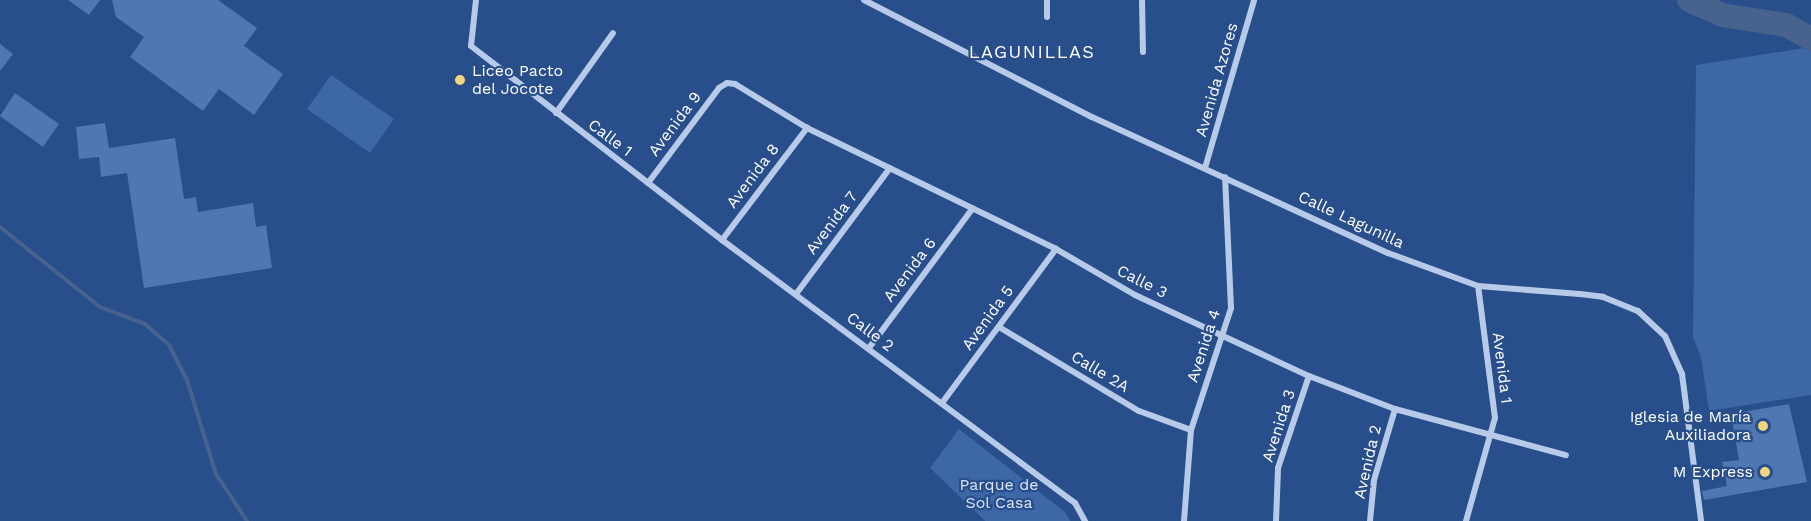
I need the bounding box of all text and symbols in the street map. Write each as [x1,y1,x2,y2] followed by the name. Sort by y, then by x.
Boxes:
[1191,20,1243,140] street label: Avenida Azores
[969,41,1095,63] district label: LAGUNILLAS
[472,61,563,99] place label: Liceo Pacto del Jocote
[453,73,467,87] marker: Liceo Pacto del Jocote
[644,88,706,160] street label: Avenida 9
[584,115,636,161] street label: Calle 1
[722,140,784,212] street label: Avenida 8
[802,187,862,259] street label: Avenida 7
[1295,187,1407,253] street label: Calle Lagunilla
[879,234,941,306] street label: Avenida 6
[1114,261,1170,303] street label: Calle 3
[958,282,1018,354] street label: Avenida 5
[1183,307,1225,385] street label: Avenida 4
[843,308,897,356] street label: Calle 2
[1488,331,1516,405] street label: Avenida 1
[1067,347,1133,397] street label: Calle 2A
[1258,387,1300,465] street label: Avenida 3
[1629,407,1751,445] place label: Iglesia de María Auxiliadora
[1756,419,1770,433] marker: Iglesia de María Auxiliadora
[1350,423,1386,501] street label: Avenida 2
[1673,462,1753,482] place label: M Express
[1758,465,1772,479] marker: M Express
[960,475,1038,513] park label: Parque de Sol Casa

